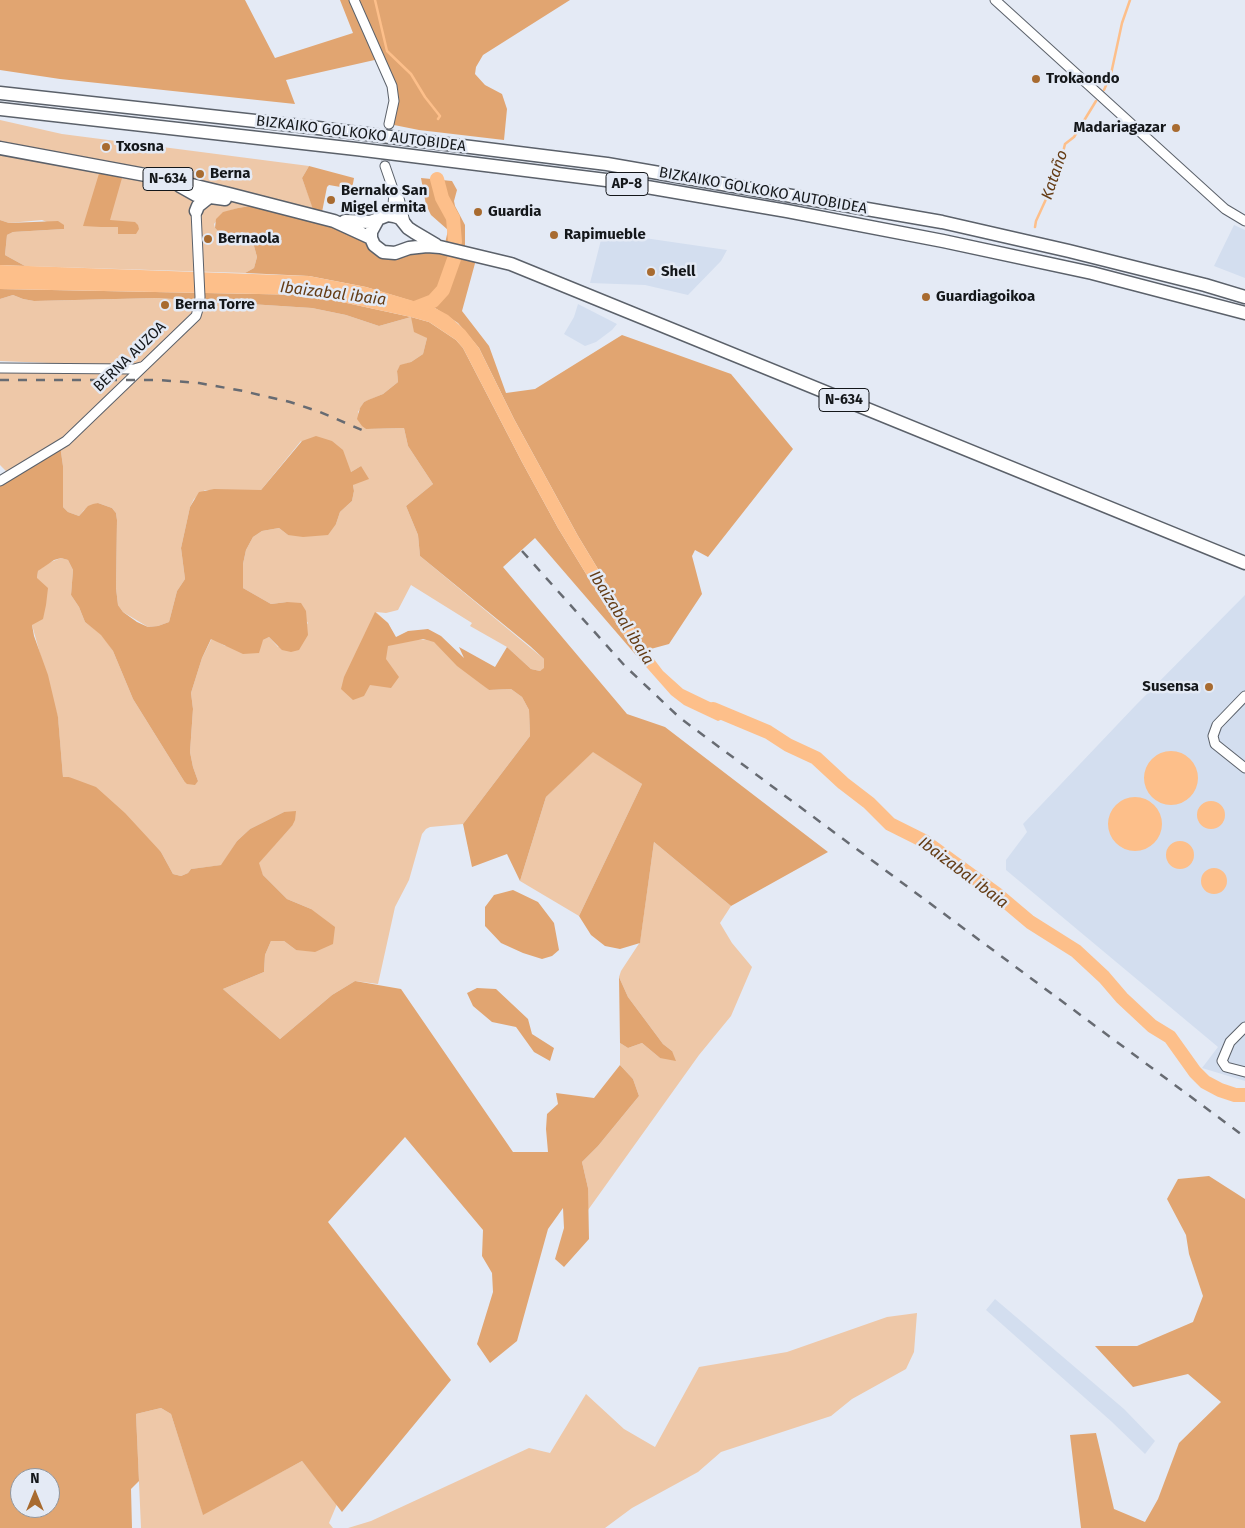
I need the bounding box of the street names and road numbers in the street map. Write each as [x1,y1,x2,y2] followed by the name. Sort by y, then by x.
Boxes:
[255,112,467,156] street label: BIZKAIKO GOLKOKO AUTOBIDEA
[657,164,869,218] street label: BIZKAIKO GOLKOKO AUTOBIDEA
[143,168,193,190] road number: N-634
[606,172,648,195] road number: AP-8
[90,318,170,396] street label: BERNA AUZOA
[819,388,869,412] road number: N-634

